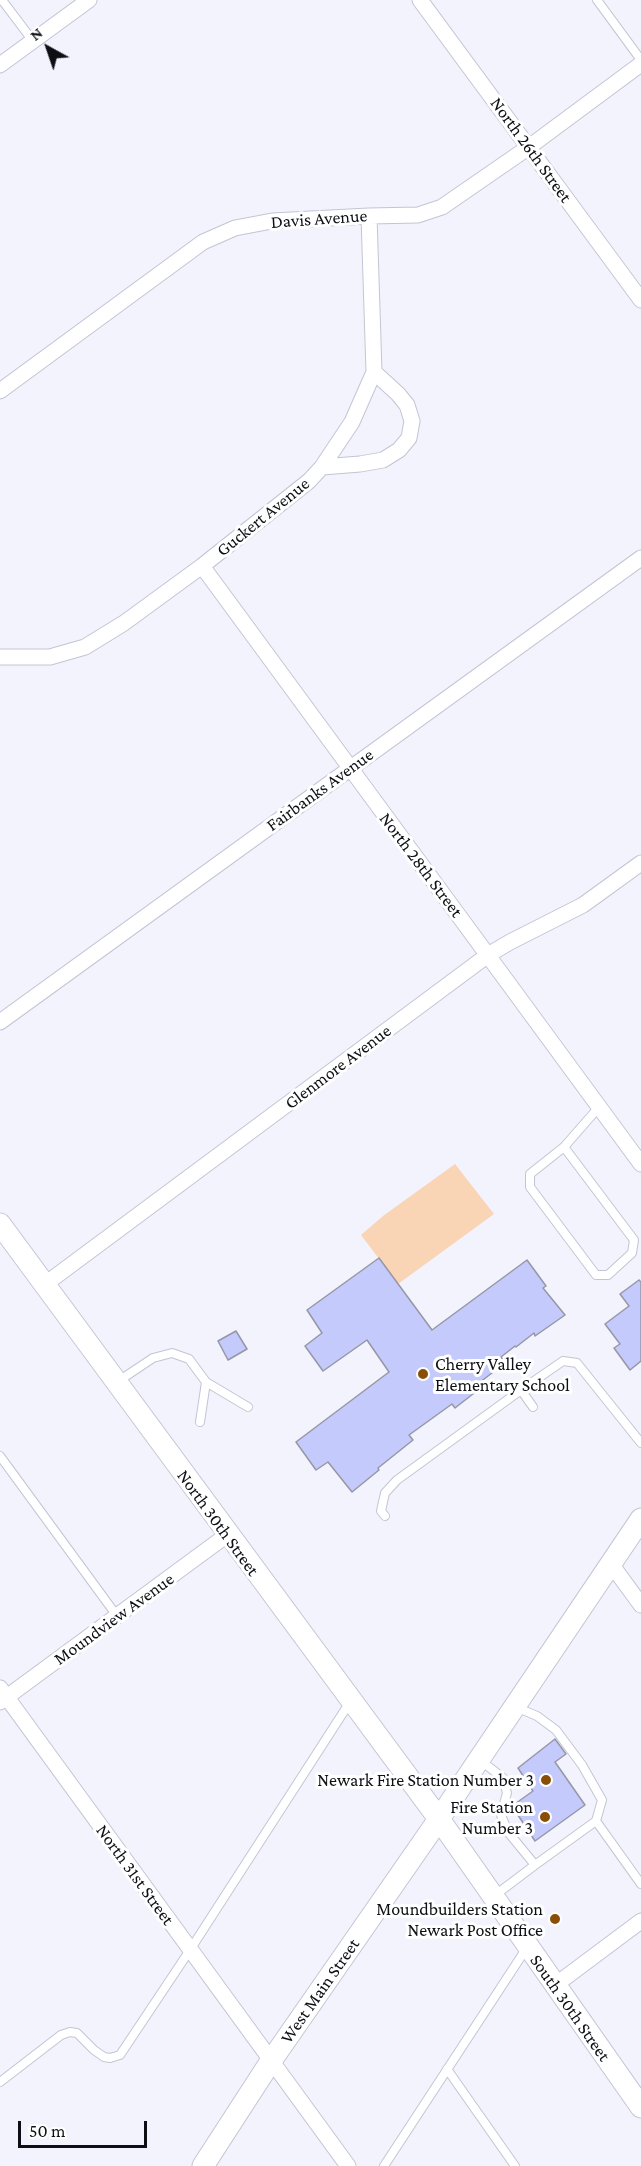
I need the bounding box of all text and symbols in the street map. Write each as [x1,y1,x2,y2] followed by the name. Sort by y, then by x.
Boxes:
[18,18,78,78] north arrow
[26,24,46,44] text: N
[486,93,576,207] street label: North 26th Street
[270,205,368,233] street label: Davis Avenue
[212,473,314,561] street label: Guckert Avenue
[262,744,378,836] street label: Fairbanks Avenue
[375,808,467,922] street label: North 28th Street
[281,1020,395,1114] street label: Glenmore Avenue
[435,1353,570,1396] place label: Cherry Valley Elementary School
[416,1367,430,1381] marker: Cherry Valley Elementary School
[172,1466,264,1580] street label: North 30th Street
[50,1568,178,1670] street label: Moundview Avenue
[317,1769,534,1791] place label: Newark Fire Station Number 3
[539,1773,553,1787] marker: Newark Fire Station Number 3
[450,1796,533,1838] place label: Fire Station Number 3
[538,1810,552,1824] marker: Fire Station Number 3
[91,1820,179,1930] street label: North 31st Street
[376,1898,543,1940] place label: Moundbuilders Station Newark Post Office
[548,1912,562,1926] marker: Moundbuilders Station Newark Post Office
[276,1934,364,2048] street label: West Main Street
[525,1950,615,2066] street label: South 30th Street
[21,2109,150,2147] scale bar
[29,2121,66,2141] text: 50 m

